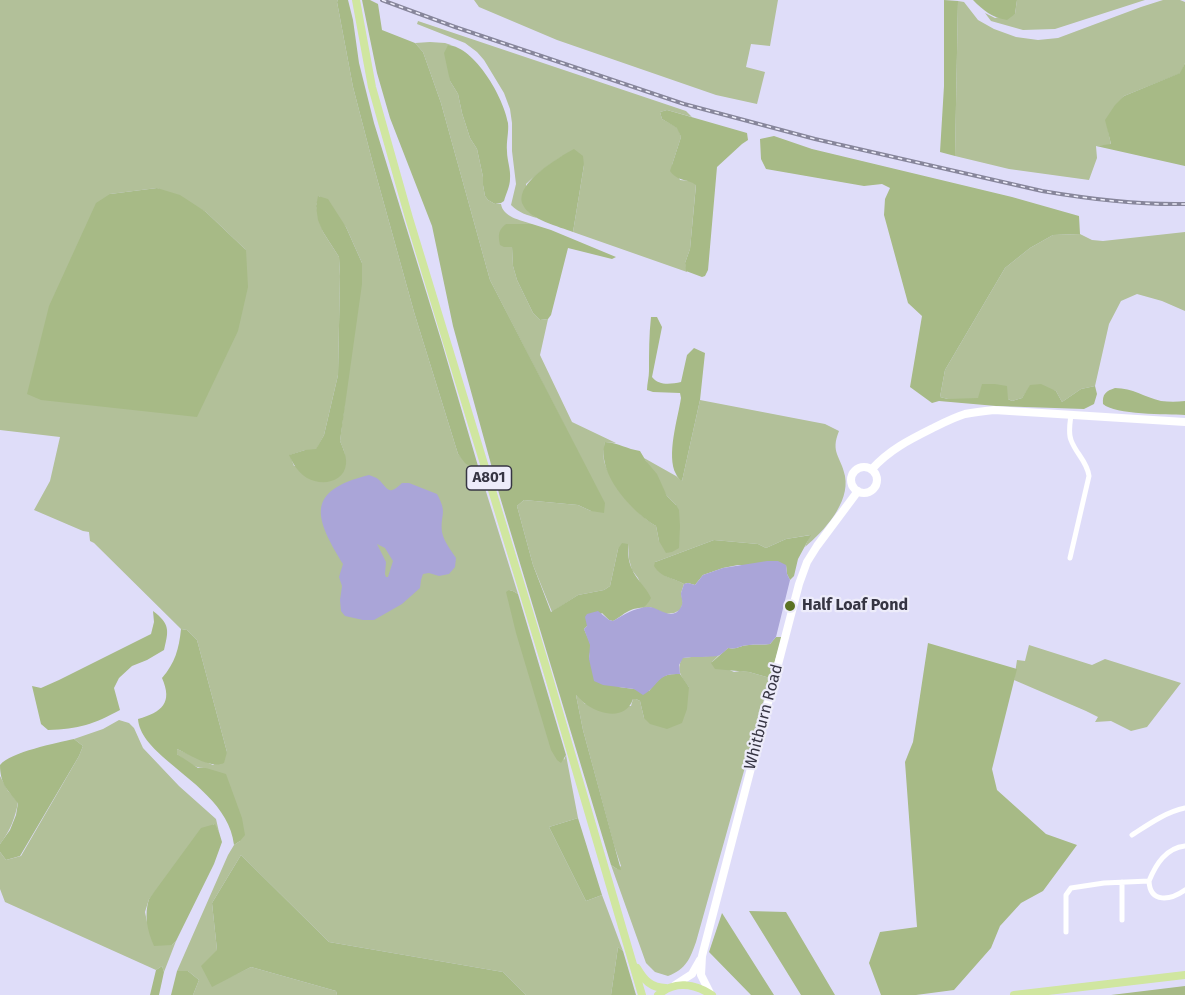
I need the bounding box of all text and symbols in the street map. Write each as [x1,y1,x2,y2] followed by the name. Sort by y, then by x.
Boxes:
[466,466,512,490] road number: A801
[802,596,908,616] place label: Half Loaf Pond
[783,599,797,613] marker: Half Loaf Pond
[741,662,787,772] street label: Whitburn Road

